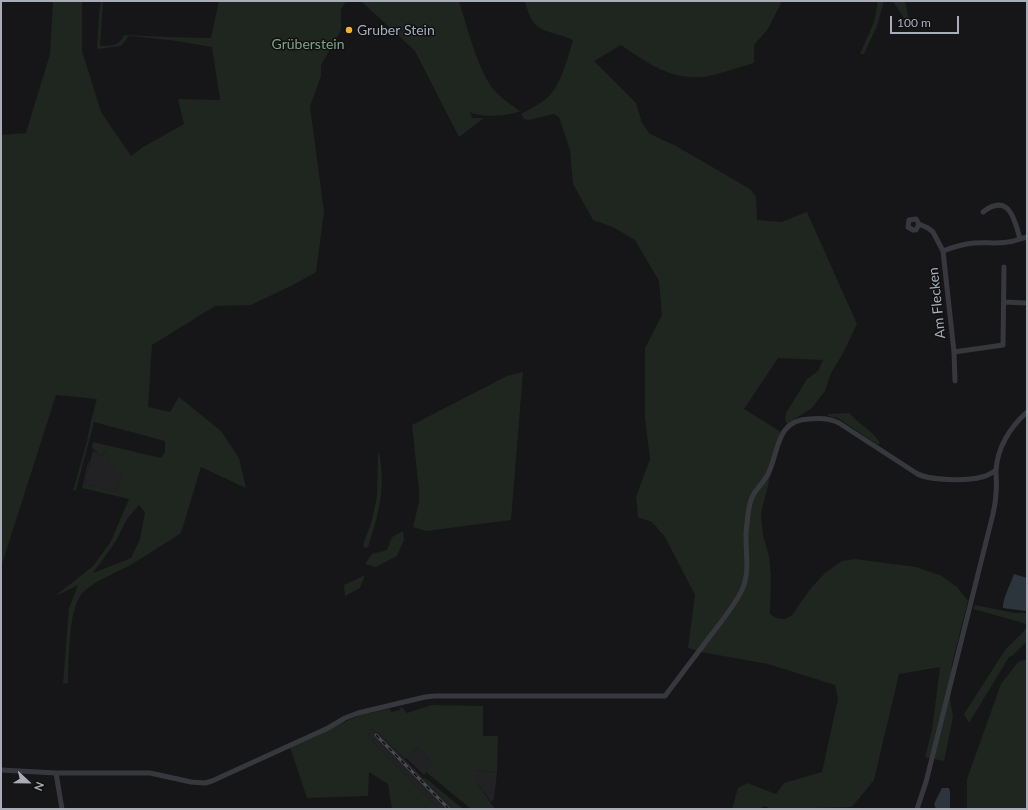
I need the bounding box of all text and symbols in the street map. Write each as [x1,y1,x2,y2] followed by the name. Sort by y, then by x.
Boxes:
[892,8,961,34] scale bar
[897,15,931,30] text: 100 m
[357,22,435,38] place label: Gruber Stein
[344,25,354,35] marker: Gruber Stein
[272,36,344,52] park label: Grüberstein
[925,266,949,340] street label: Am Flecken
[8,762,48,802] north arrow
[32,780,47,793] text: N

